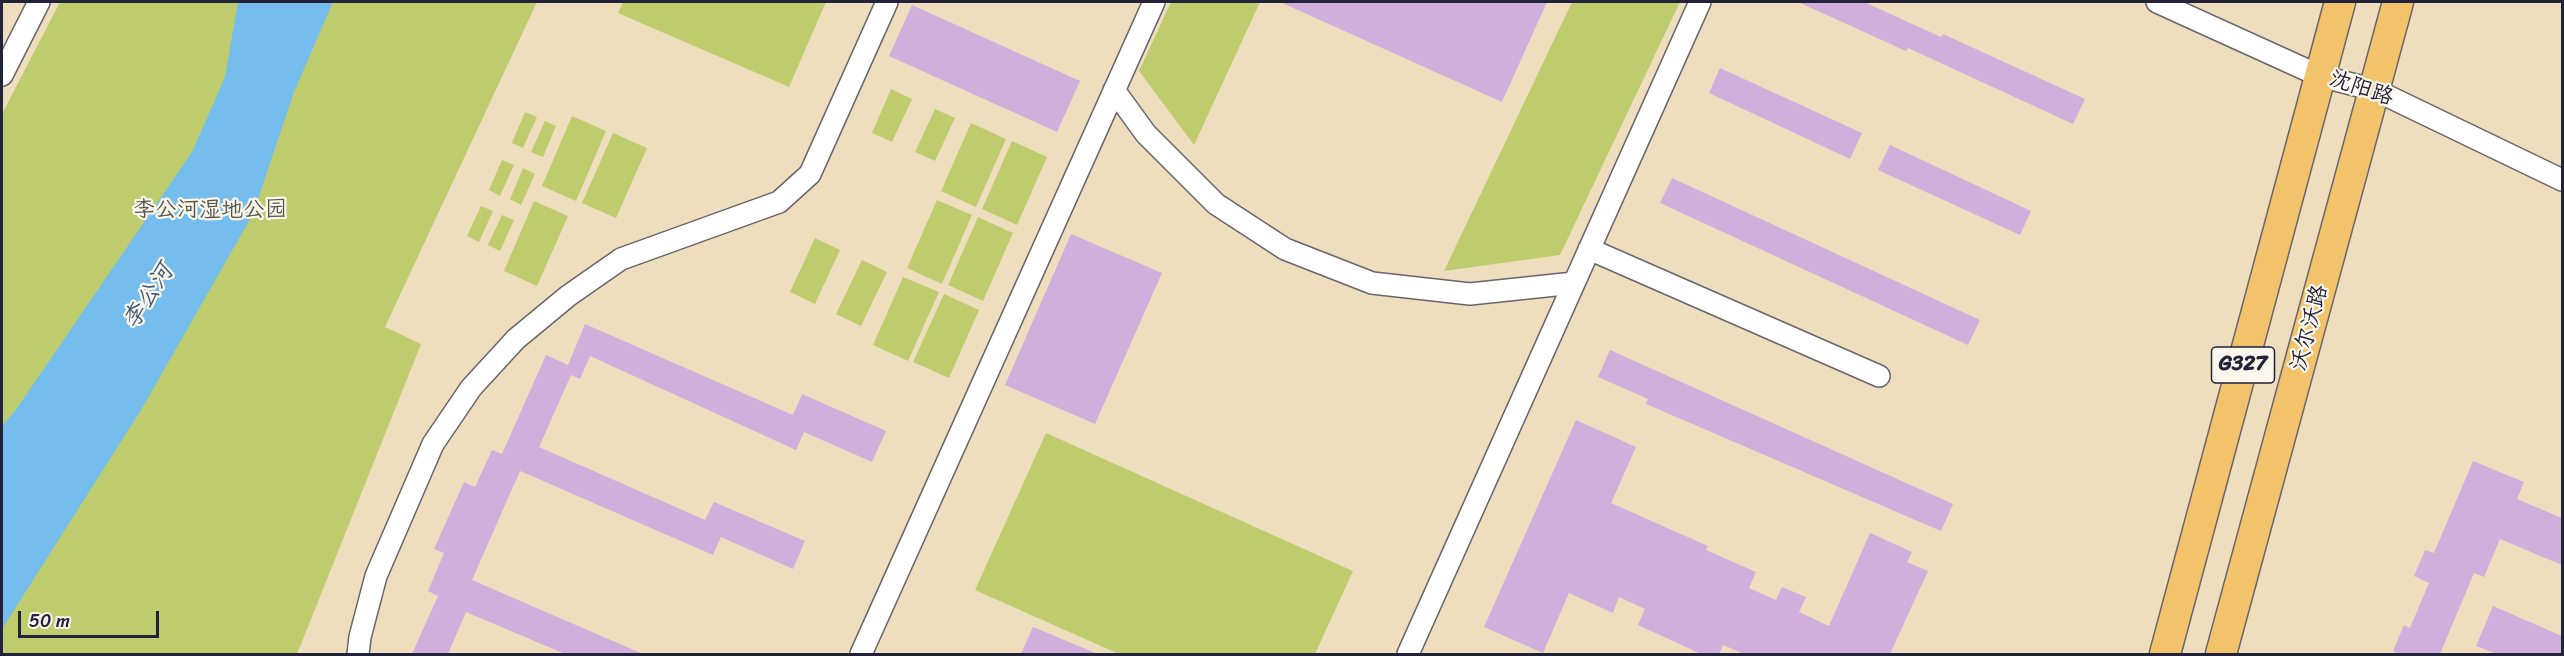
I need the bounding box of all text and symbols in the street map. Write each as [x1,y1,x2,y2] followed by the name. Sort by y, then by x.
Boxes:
[2326,66,2396,112] street label: 沈阳路
[133,197,287,223] park label: 李公河湿地公园
[117,259,181,335] water label: 李公河
[2286,282,2334,374] street label: 沃尔沃路
[2212,347,2274,383] road number: G327
[21,599,162,637] scale bar
[29,605,70,637] text: 50 m

